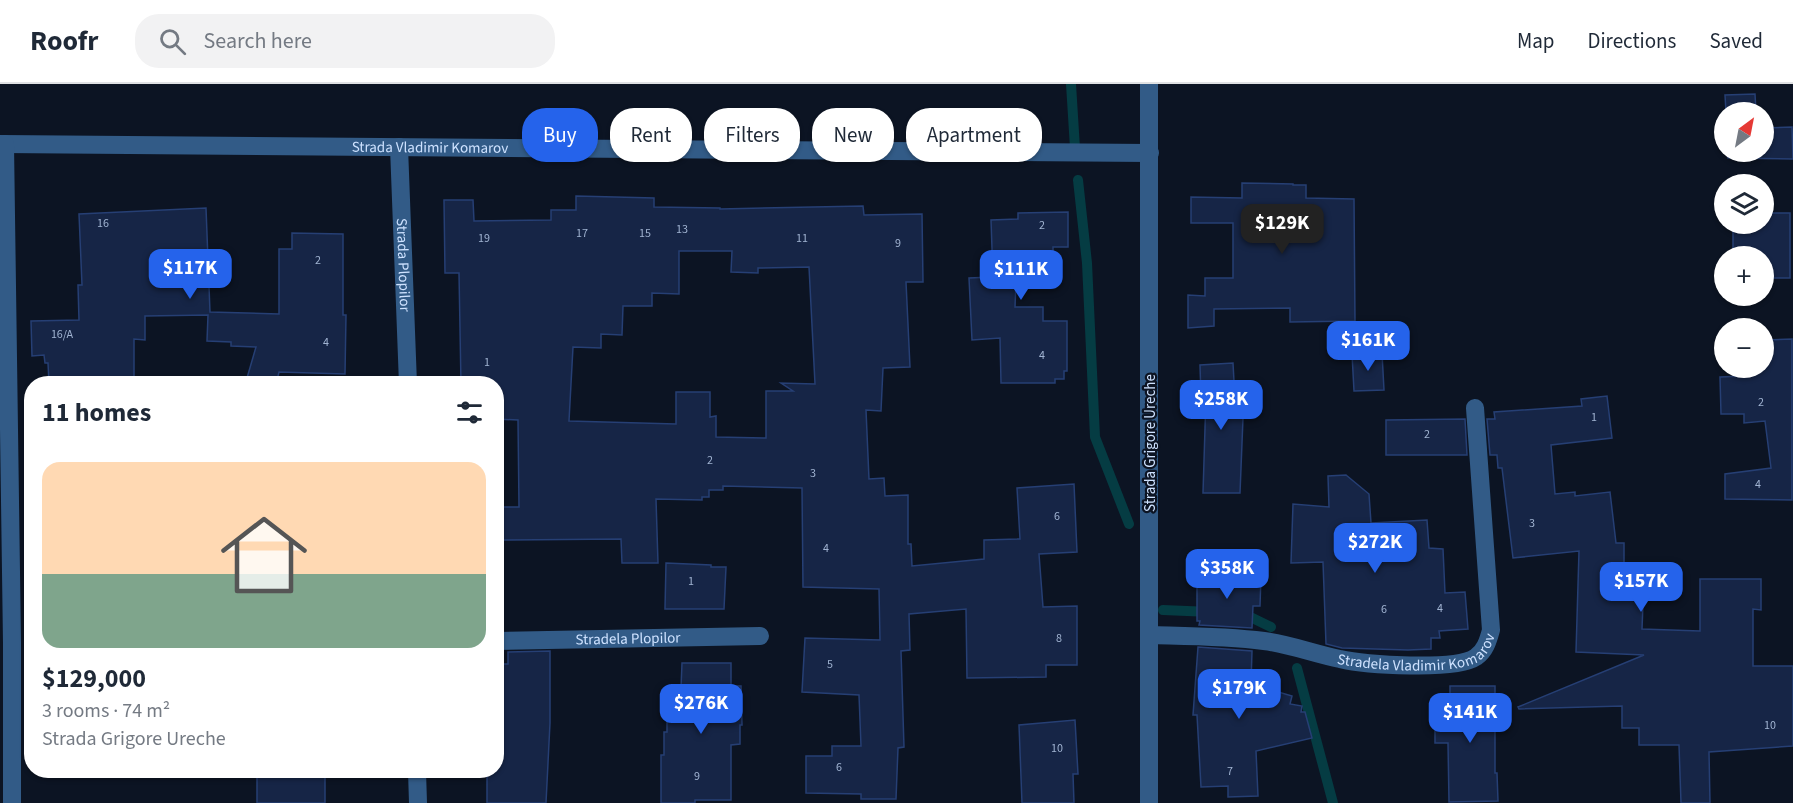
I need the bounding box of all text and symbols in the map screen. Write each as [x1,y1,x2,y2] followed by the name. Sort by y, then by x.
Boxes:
[135,14,555,68] search box
[30,21,99,61] text: Roofr
[156,25,189,58] icon: search
[204,25,312,57] text: Search here
[1517,26,1555,56] text: Map
[1588,26,1676,56] text: Directions
[1709,26,1763,56] text: Saved
[1714,102,1774,162] north arrow
[1714,102,1774,378] map controls
[522,108,598,162] chip: Buy
[610,108,692,162] chip: Rent
[704,108,800,162] chip: Filters
[812,108,894,162] chip: New
[906,108,1042,162] chip: Apartment
[352,136,508,158] street label: Strada Vladimir Komarov
[1714,174,1774,234] button: layers
[1240,204,1324,255] pin: $129K
[1255,209,1309,237] text: $129K
[97,215,109,232] house number: 16
[1039,217,1045,234] house number: 2
[391,218,416,313] street label: Strada Plopilor
[676,221,688,238] house number: 13
[576,225,588,242] house number: 17
[639,225,651,242] house number: 15
[478,230,490,247] house number: 19
[796,230,808,247] house number: 11
[895,235,901,252] house number: 9
[1714,246,1774,306] button: +
[148,249,232,300] pin: $117K
[979,250,1063,301] pin: $111K
[315,252,321,269] house number: 2
[163,254,217,282] text: $117K
[994,255,1048,283] text: $111K
[1714,318,1774,378] button: −
[1326,321,1410,372] pin: $161K
[51,326,74,343] house number: 16/A
[1341,326,1395,354] text: $161K
[323,334,329,351] house number: 4
[1039,347,1045,364] house number: 4
[484,354,490,371] house number: 1
[1140,374,1161,512] street label: Strada Grigore Ureche
[1179,380,1263,431] pin: $258K
[1194,385,1248,413] text: $258K
[42,394,151,431] text: 11 homes
[1758,394,1764,411] house number: 2
[453,396,486,429] icon: filters
[1591,409,1597,426] house number: 1
[1424,426,1430,443] house number: 2
[707,452,713,469] house number: 2
[810,465,816,482] house number: 3
[1755,476,1761,493] house number: 4
[210,501,318,609] icon: home
[1054,508,1060,525] house number: 6
[1529,515,1535,532] house number: 3
[1333,523,1417,574] pin: $272K
[1348,528,1402,556] text: $272K
[823,540,829,557] house number: 4
[1185,549,1269,600] pin: $358K
[1200,554,1254,582] text: $358K
[1599,562,1683,613] pin: $157K
[1614,567,1668,595] text: $157K
[688,573,694,590] house number: 1
[1437,600,1443,617] house number: 4
[1381,601,1387,618] house number: 6
[575,627,681,650] street label: Stradela Plopilor
[1056,630,1062,647] house number: 8
[1335,631,1500,676] street label: Stradela Vladimir Komarov
[827,656,833,673] house number: 5
[42,660,146,697] text: $129,000
[1197,669,1281,720] pin: $179K
[1212,674,1266,702] text: $179K
[659,684,743,735] pin: $276K
[674,689,728,717] text: $276K
[1428,693,1512,744] pin: $141K
[42,697,170,725] text: 3 rooms · 74 m²
[1443,698,1497,726] text: $141K
[1764,717,1776,734] house number: 10
[42,725,226,753] text: Strada Grigore Ureche
[1051,740,1063,757] house number: 10
[836,759,842,776] house number: 6
[1227,763,1233,780] house number: 7
[694,768,700,785] house number: 9

